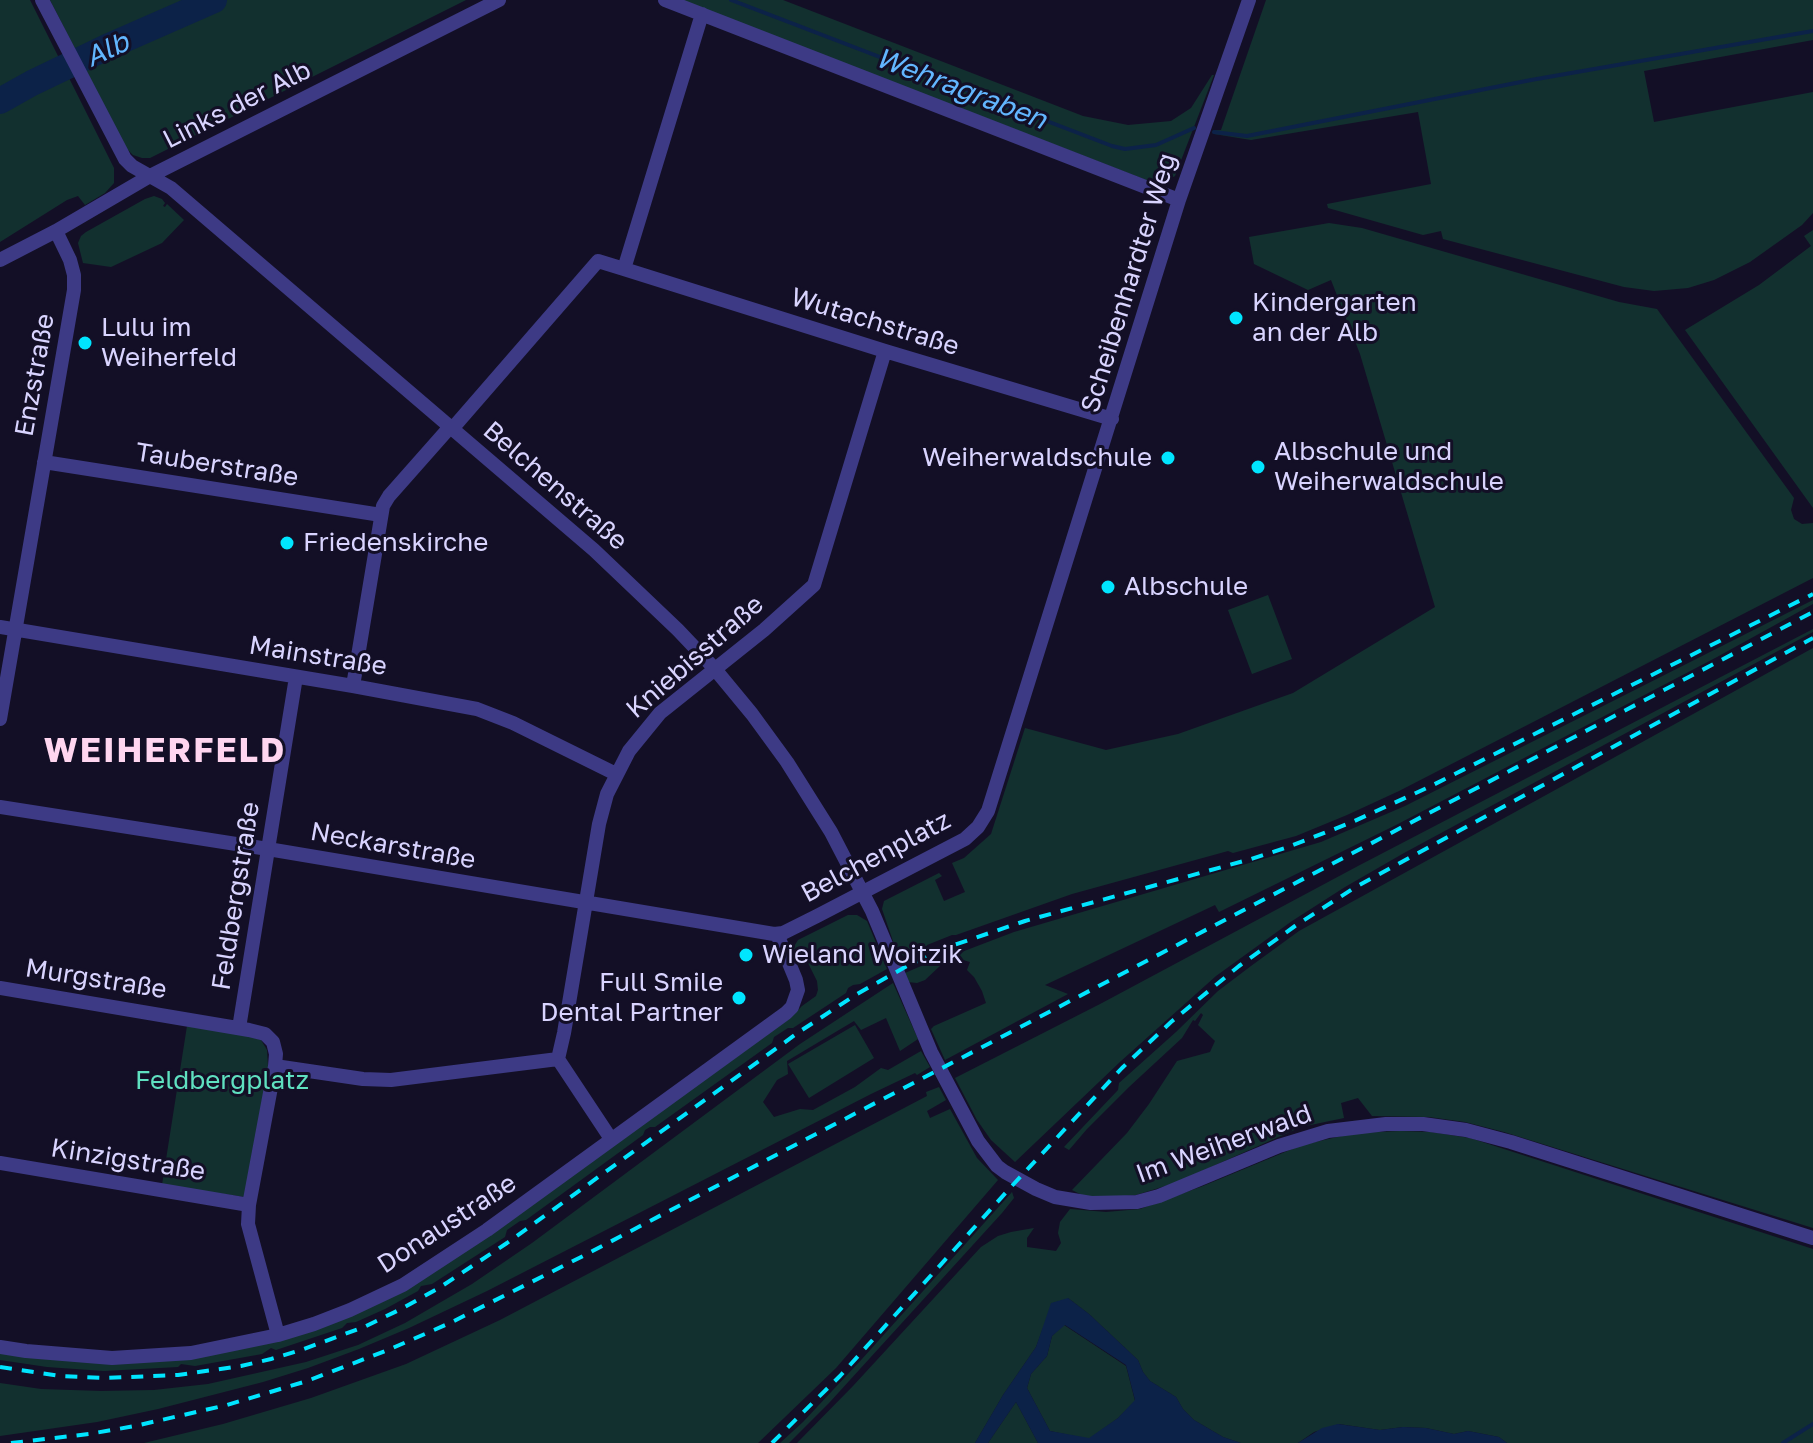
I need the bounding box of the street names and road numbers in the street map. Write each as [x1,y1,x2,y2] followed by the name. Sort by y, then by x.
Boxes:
[158,54,316,156] street label: Links der Alb
[1075,150,1183,416] street label: Scheibenhardter Weg
[787,282,963,362] street label: Wutachstraße
[9,311,61,439] street label: Enzstraße
[477,415,633,557] street label: Belchenstraße
[133,437,301,493] street label: Tauberstraße
[620,589,770,725] street label: Kniebisstraße
[247,630,389,682] street label: Mainstraße
[206,800,266,992] street label: Feldbergstraße
[796,805,956,909] street label: Belchenplatz
[308,816,478,876] street label: Neckarstraße
[23,952,169,1006] street label: Murgstraße
[1132,1098,1316,1190] street label: Im Weiherwald
[49,1132,207,1188] street label: Kinzigstraße
[372,1168,522,1280] street label: Donaustraße

